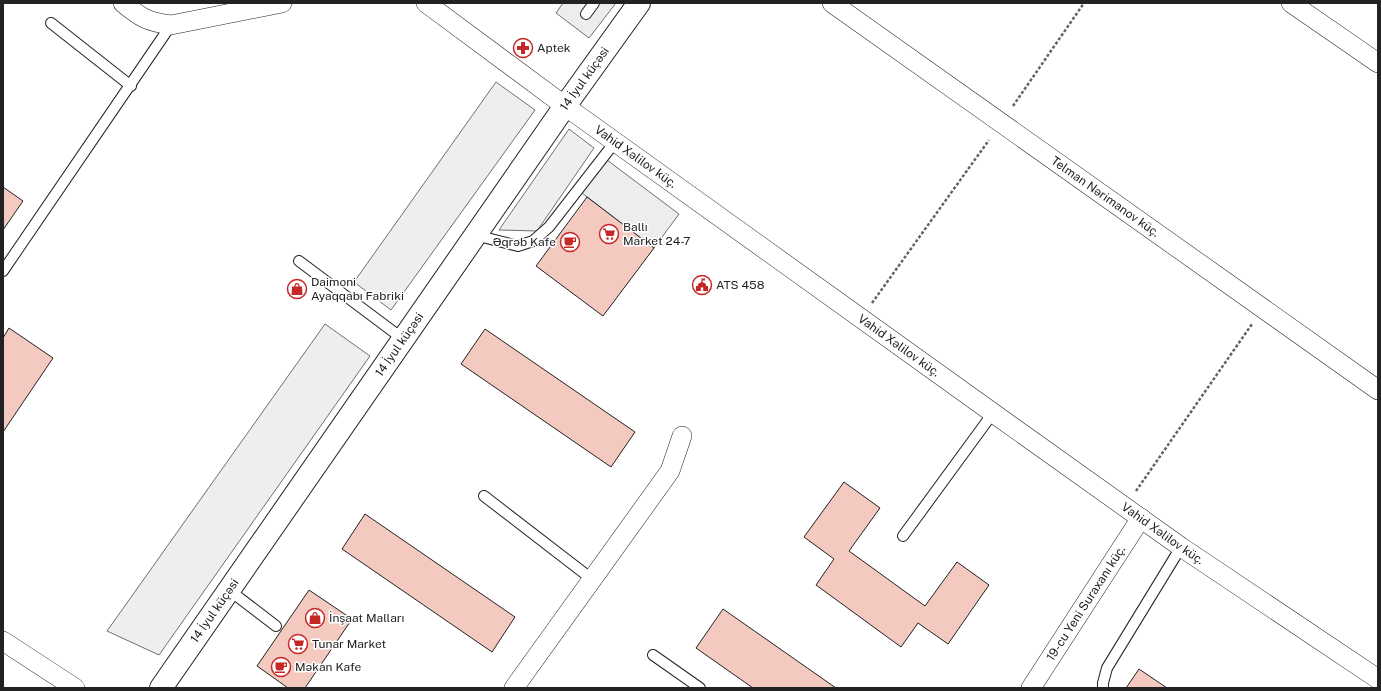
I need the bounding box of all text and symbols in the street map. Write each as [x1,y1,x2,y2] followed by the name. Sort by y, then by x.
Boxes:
[512,37,534,59] pharmacy icon: Aptek
[537,41,571,55] place label: Aptek
[557,44,612,113] street label: 14 İyul küçəsi
[592,123,679,191] street label: Vahid Xəlilov küç.
[1048,154,1162,240] street label: Telman Nərimanov küç.
[623,220,691,248] place label: Ballı Market 24-7
[598,223,620,245] supermarket icon: Ballı Market 24-7
[559,231,581,253] cafe icon: Əqrəb Kafe
[493,235,556,249] place label: Əqrəb Kafe
[691,274,713,296] public building icon: ATS 458
[311,275,404,303] place label: Daimoni Ayaqqabı Fabriki
[286,278,308,300] shop icon: Daimoni Ayaqqabı Fabriki
[716,278,765,292] place label: ATS 458
[372,310,426,379] street label: 14 İyul küçəsi
[855,311,943,380] street label: Vahid Xəlilov küç.
[1119,500,1207,567] street label: Vahid Xəlilov küç.
[1043,543,1128,663] street label: 19-cu Yeni Suraxanı küç.
[188,576,242,645] street label: 14 İyul küçəsi
[304,607,326,629] shop icon: İnşaat Malları
[329,611,404,625] place label: İnşaat Malları
[287,633,309,655] supermarket icon: Tunar Market
[312,637,387,651] place label: Tunar Market
[270,656,292,678] cafe icon: Məkan Kafe
[295,660,362,674] place label: Məkan Kafe

